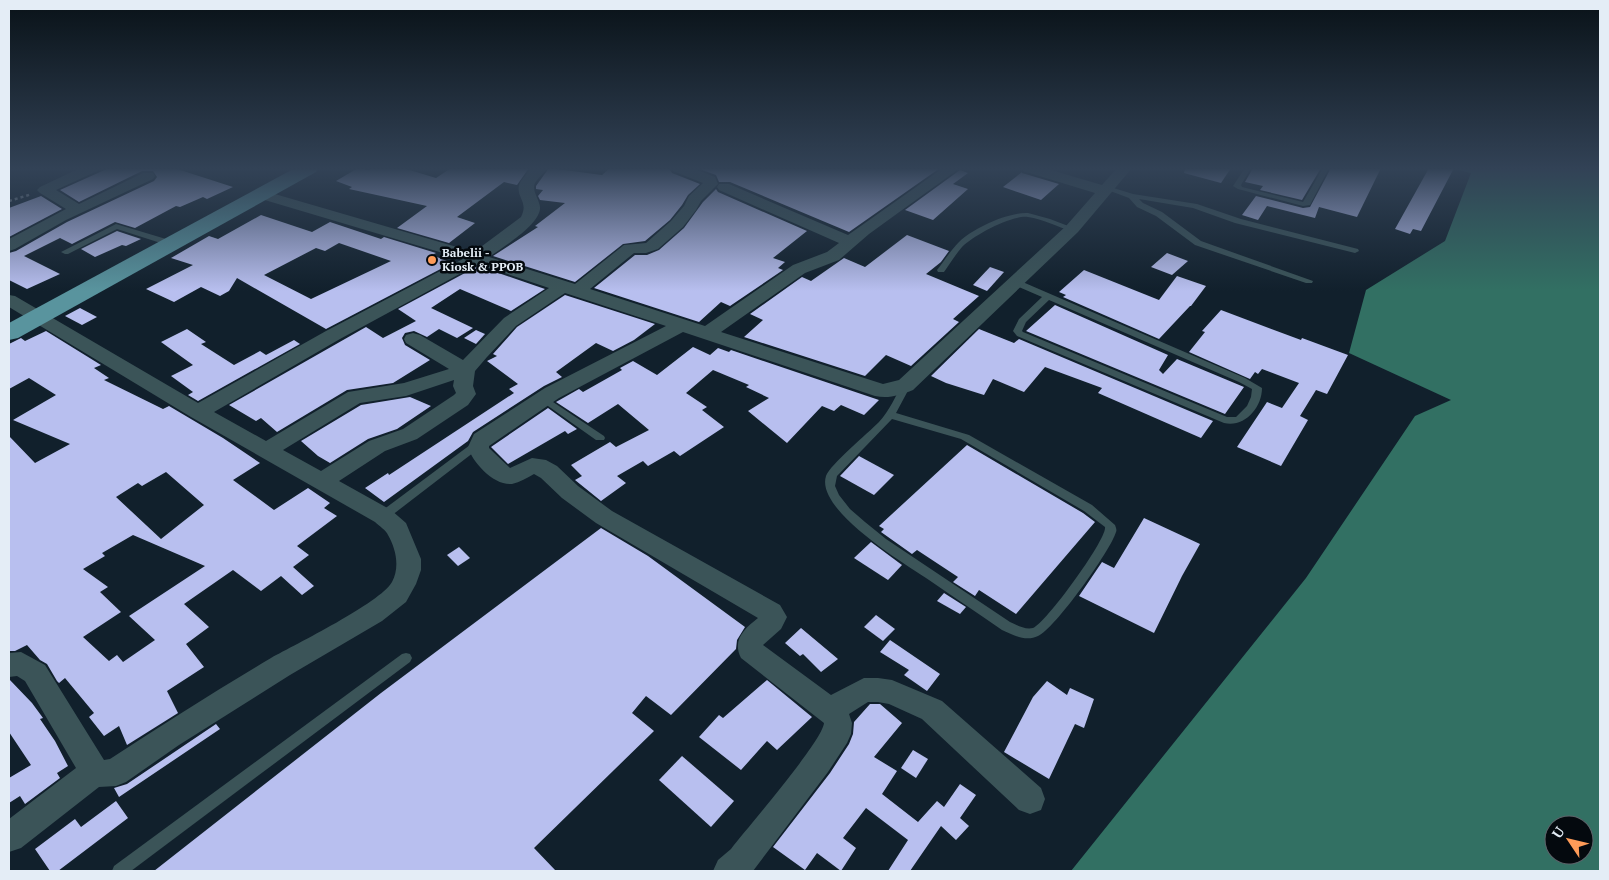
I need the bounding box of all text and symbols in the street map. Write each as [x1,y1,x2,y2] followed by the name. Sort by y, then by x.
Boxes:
[442,245,524,274] place label: Babelii - Kiosk & PPOB
[426,254,438,266] marker: Babelii - Kiosk & PPOB
[1544,815,1594,865] north arrow
[1547,823,1569,842] text: U

